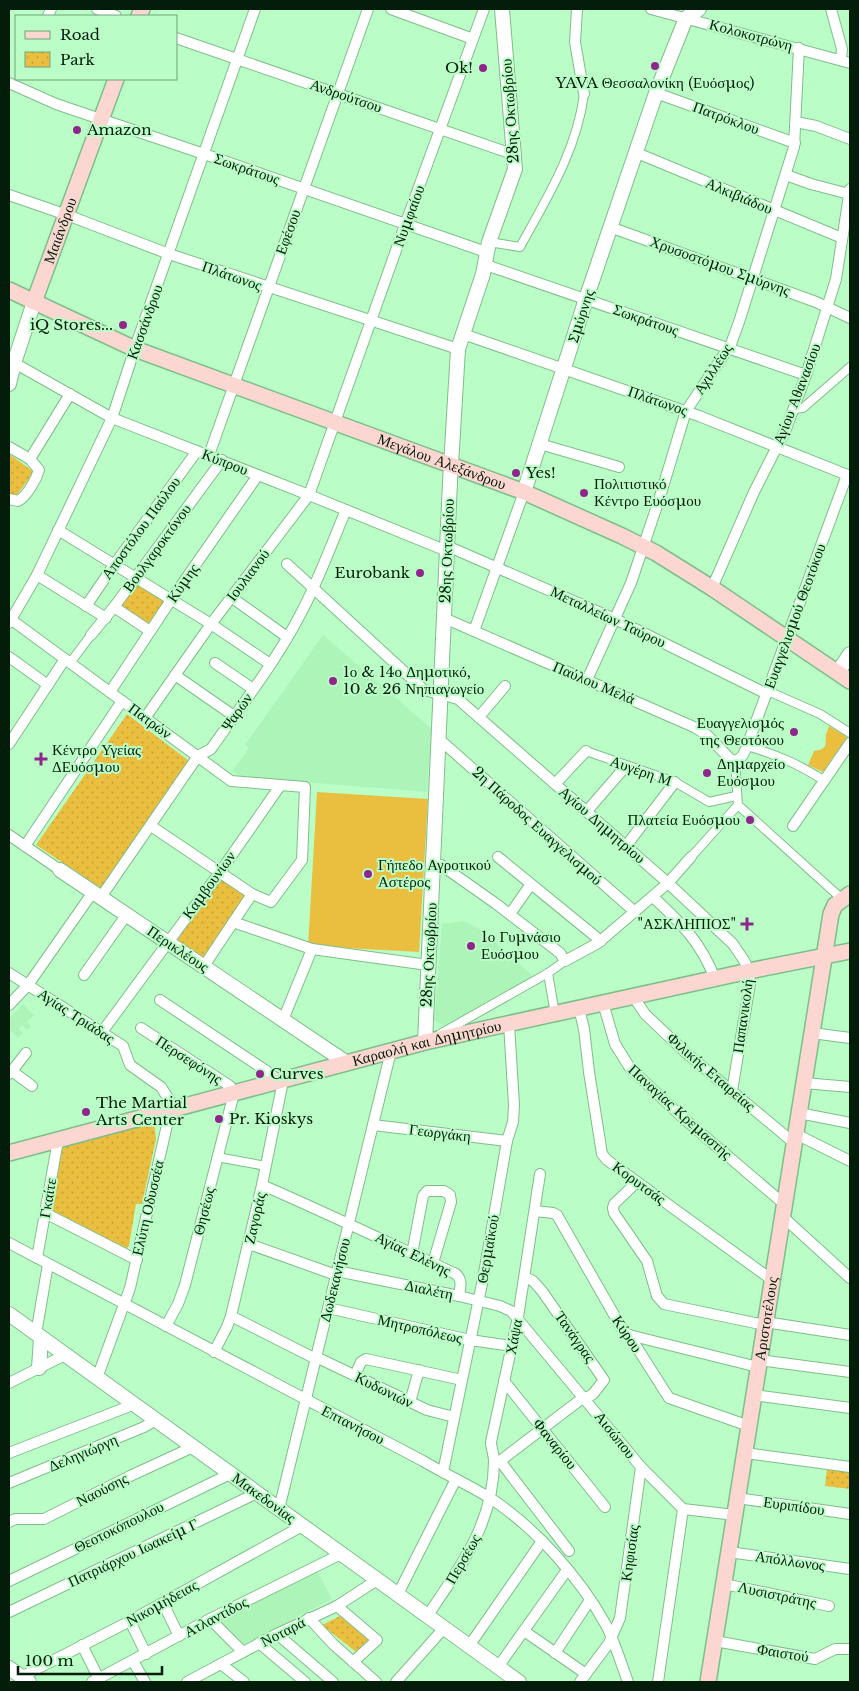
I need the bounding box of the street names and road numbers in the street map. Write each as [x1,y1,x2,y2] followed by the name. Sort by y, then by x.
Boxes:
[707,14,795,55] street label: Κολοκοτρώνη
[496,58,523,164] street label: 28ης Οκτωβρίου
[308,74,385,117] street label: Ανδρούτσου
[690,97,762,138] street label: Πατρόκλου
[212,148,283,189] street label: Σωκράτους
[703,173,776,218] street label: Αλκιβιάδου
[389,182,428,249] street label: Νυμφαίου
[39,195,81,266] street label: Μαιάνδρου
[271,206,305,257] street label: Εφέσου
[647,231,793,300] street label: Χρυσοστόμου Σμύρνης
[200,256,265,295] street label: Πλάτωνος
[122,282,167,362] street label: Κασσάνδρου
[563,287,598,345] street label: Σμύρνης
[611,299,682,340] street label: Σωκράτους
[689,340,736,398] street label: Αχιλλέως
[768,340,825,447] street label: Αγίου Αθανασίου
[626,381,691,420] street label: Πλάτωνος
[375,429,509,494] street label: Μεγάλου Αλεξάνδρου
[199,444,251,479] street label: Κύπρου
[97,473,184,583] street label: Αποστόλου Παύλου
[435,498,458,604] street label: 28ης Οκτωβρίου
[118,500,195,596] street label: Βουλγαροκτόνου
[759,541,830,691] street label: Ευαγγελισμού Θεοτόκου
[222,545,273,605] street label: Ιουλιανού
[163,560,203,606] street label: Κύμης
[547,581,669,652] street label: Μεταλλείων Ταύρου
[550,657,638,708] street label: Παύλου Μελά
[217,689,257,734] street label: Ψαρών
[125,699,176,743] street label: Πατρών
[608,751,675,790] street label: Αυγέρη Μ
[468,762,606,889] street label: 2η Πάροδος Ευαγγελισμού
[555,782,649,867] street label: Αγίου Δημητρίου
[178,847,240,922] street label: Καμβουνίων
[416,902,441,1008] street label: 28ης Οκτωβρίου
[144,921,213,976] street label: Περικλέους
[728,977,757,1054] street label: Παπανικολή
[34,984,118,1048] street label: Αγίας Τριάδας
[350,1016,503,1070] street label: Καραολή και Δημητρίου
[663,1028,759,1115] street label: Φιλικής Εταιρείας
[152,1031,226,1088] street label: Περσεφόνης
[624,1060,736,1163] street label: Παναγίας Κρεμαστής
[408,1119,472,1146] street label: Γεωργάκη
[609,1157,670,1208] street label: Κορυτσάς
[127,1158,168,1257] street label: Ελύτη Οδυσσέα
[35,1176,60,1219] street label: Γκαίτε
[188,1185,219,1237] street label: Θησέως
[239,1190,270,1246] street label: Ζαγοράς
[472,1213,503,1285] street label: Θερμαϊκού
[372,1227,454,1280] street label: Αγίας Ελένης
[315,1236,354,1324] street label: Δωδεκανήσου
[403,1275,455,1304] street label: Διαλέτη
[750,1275,782,1362] street label: Αριστοτέλους
[551,1307,600,1366] street label: Τανάγρας
[376,1310,465,1348] street label: Μητροπόλεως
[608,1312,647,1356] street label: Κύρου
[501,1317,526,1356] street label: Χάψα
[352,1367,417,1412] street label: Κυδωνιών
[319,1401,388,1449] street label: Επτανήσου
[591,1407,640,1462] street label: Αισώπου
[529,1414,582,1473] street label: Φαναρίου
[45,1429,120,1476] street label: Δεληγιώργη
[73,1468,131,1511] street label: Ναούσης
[229,1468,300,1527] street label: Μακεδονίας
[762,1492,826,1519] street label: Ευριπίδου
[71,1497,167,1556] street label: Θεοτοκόπουλου
[65,1514,201,1591] street label: Πατριάρχου Ιωακείμ Γ
[616,1523,643,1583] street label: Κηφισίας
[441,1530,485,1587] street label: Περσέως
[754,1546,826,1575] street label: Απόλλωνος
[122,1575,201,1630] street label: Νικομήδειας
[736,1577,818,1612] street label: Λυσιστράτης
[181,1592,251,1641] street label: Ατλαντίδος
[257,1612,308,1651] street label: Νοταρά
[756,1639,810,1666] street label: Φαιστού

